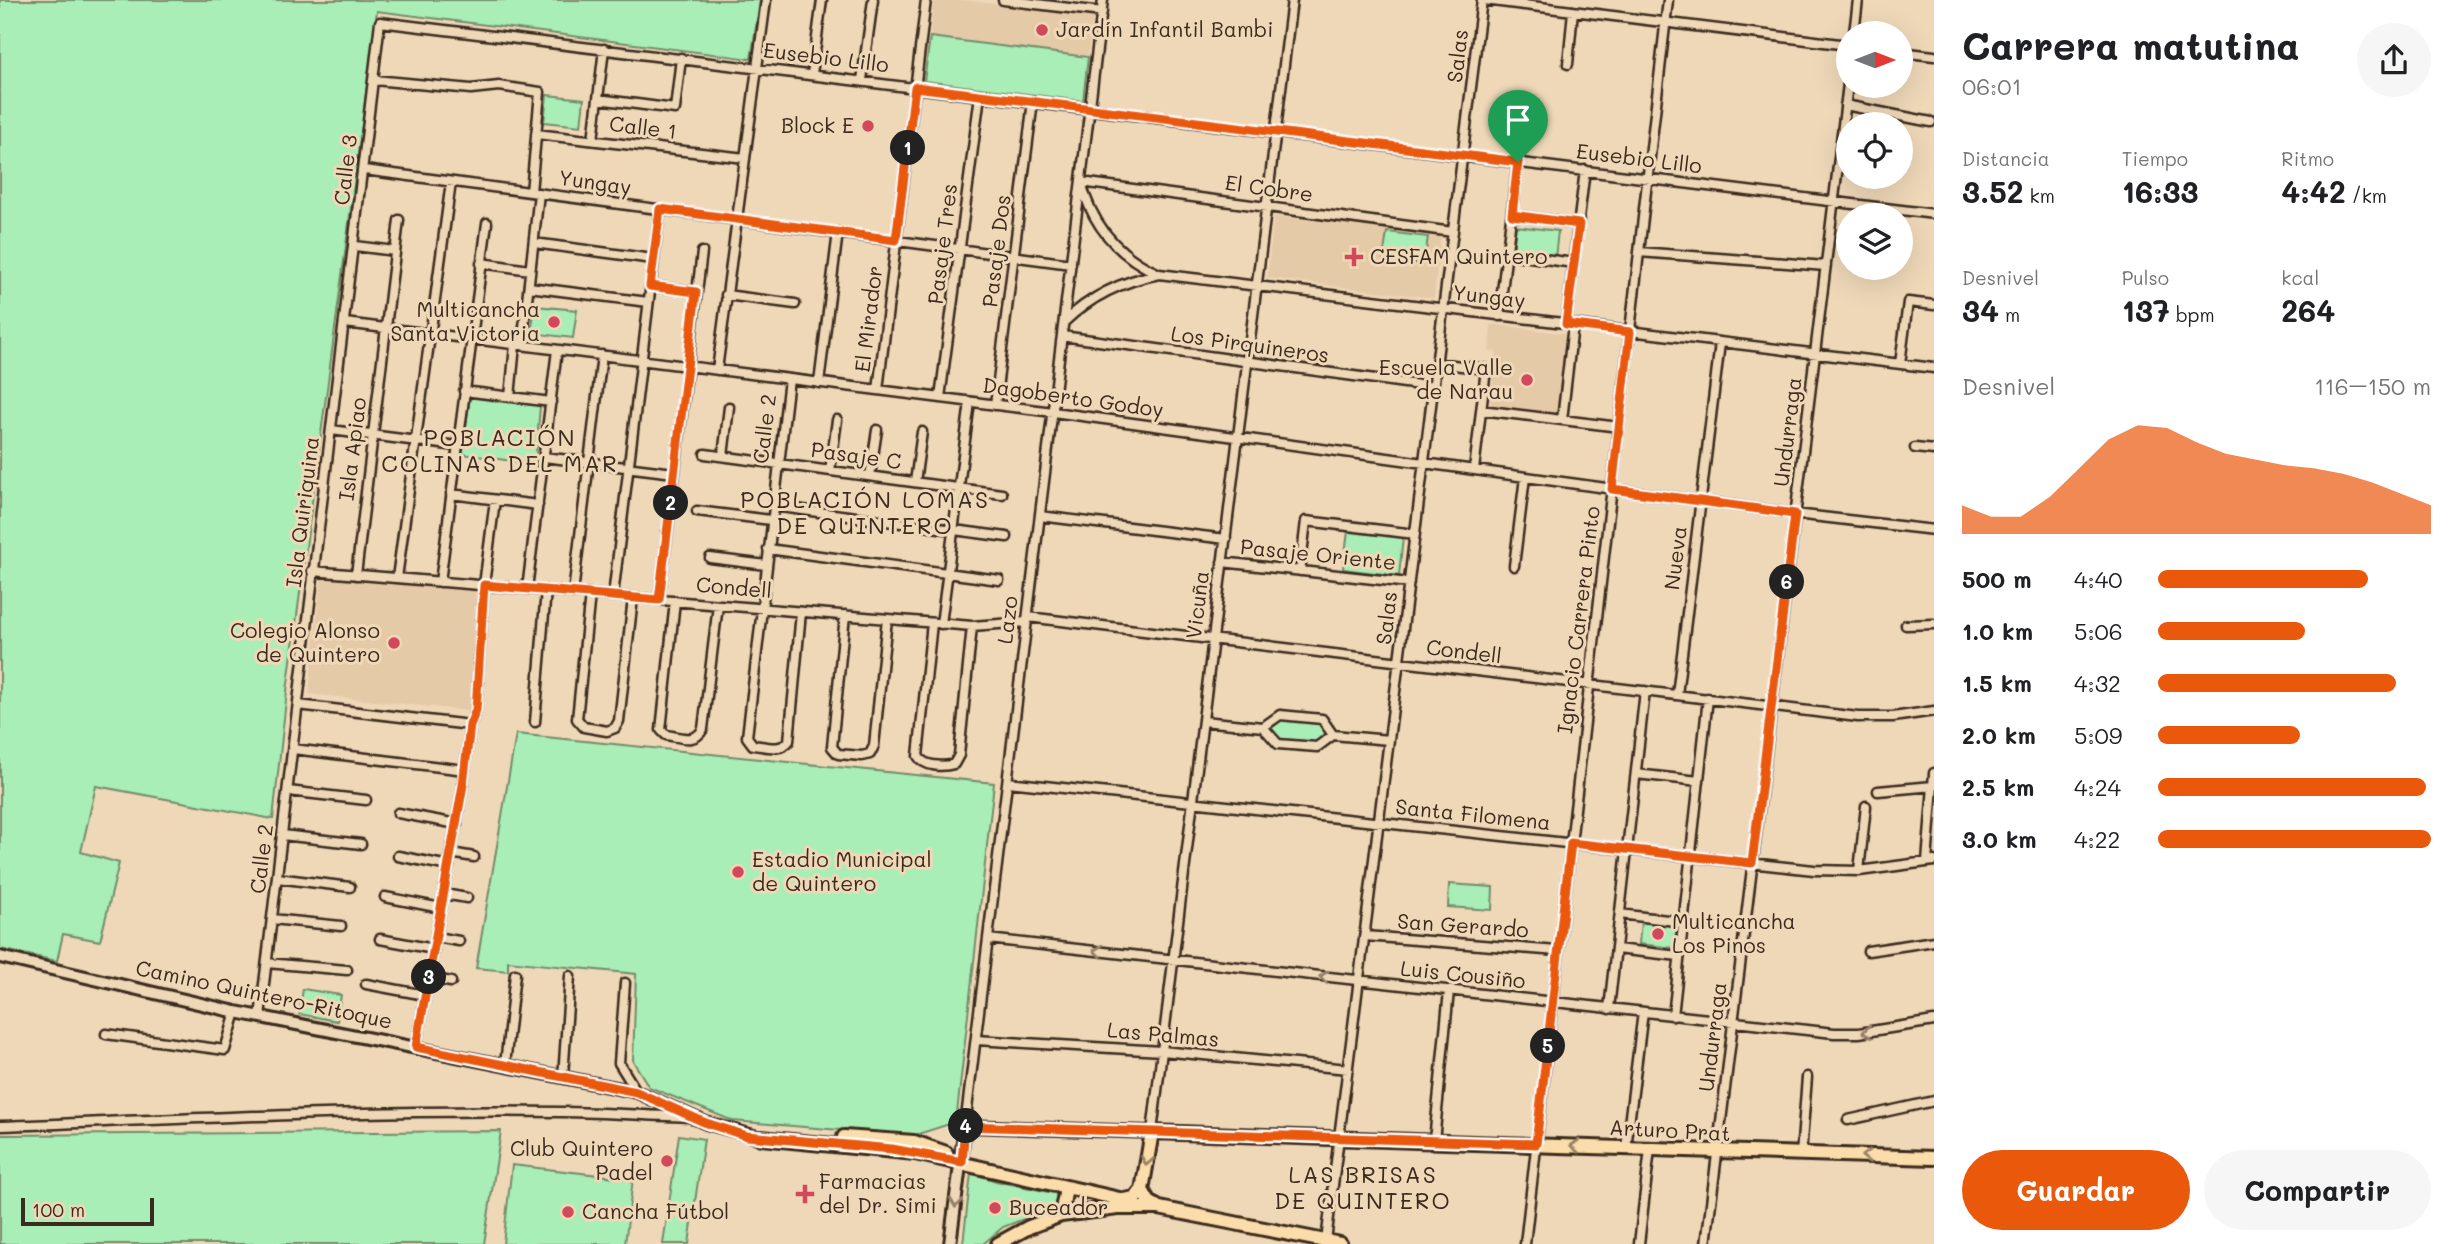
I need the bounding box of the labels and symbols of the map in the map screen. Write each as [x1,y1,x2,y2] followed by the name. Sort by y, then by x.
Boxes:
[1056,15,1273,42] place label: Jardín Infantil Bambi
[1836,21,1913,98] north arrow
[1034,22,1050,38] marker: Jardín Infantil Bambi
[1440,28,1473,84] street label: Salas
[762,35,890,78] street label: Eusebio Lillo
[1488,90,1548,162] pin
[608,109,678,144] street label: Calle 1
[781,111,854,138] place label: Block E
[860,118,876,134] marker: Block E
[890,130,926,166] pin: 1
[327,133,362,207] street label: Calle 3
[1575,136,1703,179] street label: Eusebio Lillo
[557,163,633,200] street label: Yungay
[1224,168,1315,207] street label: El Cobre
[921,182,962,306] street label: Pasaje Tres
[975,193,1016,309] street label: Pasaje Dos
[1370,242,1547,269] place label: CESFAM Quintero
[1344,247,1364,267] marker: CESFAM Quintero
[848,264,887,374] street label: El Mirador
[1451,278,1527,313] street label: Yungay
[390,295,540,346] place label: Multicancha Santa Victoria
[546,314,562,330] marker: Multicancha Santa Victoria
[1169,319,1331,368] street label: Los Pirquineros
[1379,353,1513,404] place label: Escuela Valle de Narau
[981,370,1165,423] street label: Dagoberto Godoy
[1519,372,1535,388] marker: Escuela Valle de Narau
[1766,376,1807,488] street label: Undurraga
[746,392,781,465] street label: Calle 2
[332,396,371,502] street label: Isla Apiao
[381,422,619,478] district label: POBLACIÓN COLINAS DEL MAR
[279,435,324,589] street label: Isla Quiriquina
[809,435,903,474] street label: Pasaje C
[740,484,990,540] district label: POBLACIÓN LOMAS DE QUINTERO
[654,486,688,520] pin: 2
[1550,504,1605,735] street label: Ignacio Carrera Pinto
[1657,524,1692,591] street label: Nueva
[1239,532,1397,575] street label: Pasaje Oriente
[1770,564,1804,600] pin: 6
[1179,569,1214,640] street label: Vicuña
[695,570,773,603] street label: Condell
[1369,590,1402,646] street label: Salas
[990,594,1023,645] street label: Lazo
[230,616,380,667] place label: Colegio Alonso de Quintero
[1425,632,1504,669] street label: Condell
[386,635,402,651] marker: Colegio Alonso de Quintero
[1394,792,1552,835] street label: Santa Filomena
[243,822,278,895] street label: Calle 2
[752,845,932,896] place label: Estadio Municipal de Quintero
[730,864,746,880] marker: Estadio Municipal de Quintero
[1396,906,1530,943] street label: San Gerardo
[1672,907,1796,958] place label: Multicancha Los Pinos
[1650,926,1666,942] marker: Multicancha Los Pinos
[1092,944,1103,959] one-way arrow
[134,953,395,1034] street label: Camino Quintero-Ritoque
[1399,954,1527,993] street label: Luis Cousiño
[412,960,446,995] pin: 3
[1318,969,1330,984] one-way arrow
[1691,981,1732,1093] street label: Undurraga
[1106,1015,1220,1052] street label: Las Palmas
[1861,1024,1872,1039] one-way arrow
[1530,1028,1566,1064] pin: 5
[948,1108,984,1144] pin: 4
[1609,1113,1731,1146] street label: Arturo Prat
[510,1134,653,1185] place label: Club Quintero Padel
[1570,1138,1581,1153] one-way arrow
[1860,1149,1871,1164] one-way arrow
[659,1153,675,1169] marker: Club Quintero Padel
[1140,1155,1155,1167] one-way arrow
[1274,1159,1452,1215] district label: LAS BRISAS DE QUINTERO
[819,1167,937,1218] place label: Farmacias del Dr. Simi
[797,1186,813,1202] marker: Farmacias del Dr. Simi
[1009,1193,1108,1220] place label: Buceador
[21,1195,154,1227] scale bar
[582,1197,729,1224] place label: Cancha Fútbol
[948,1197,963,1209] one-way arrow
[987,1200,1003,1216] marker: Buceador
[560,1204,576,1220] marker: Cancha Fútbol

